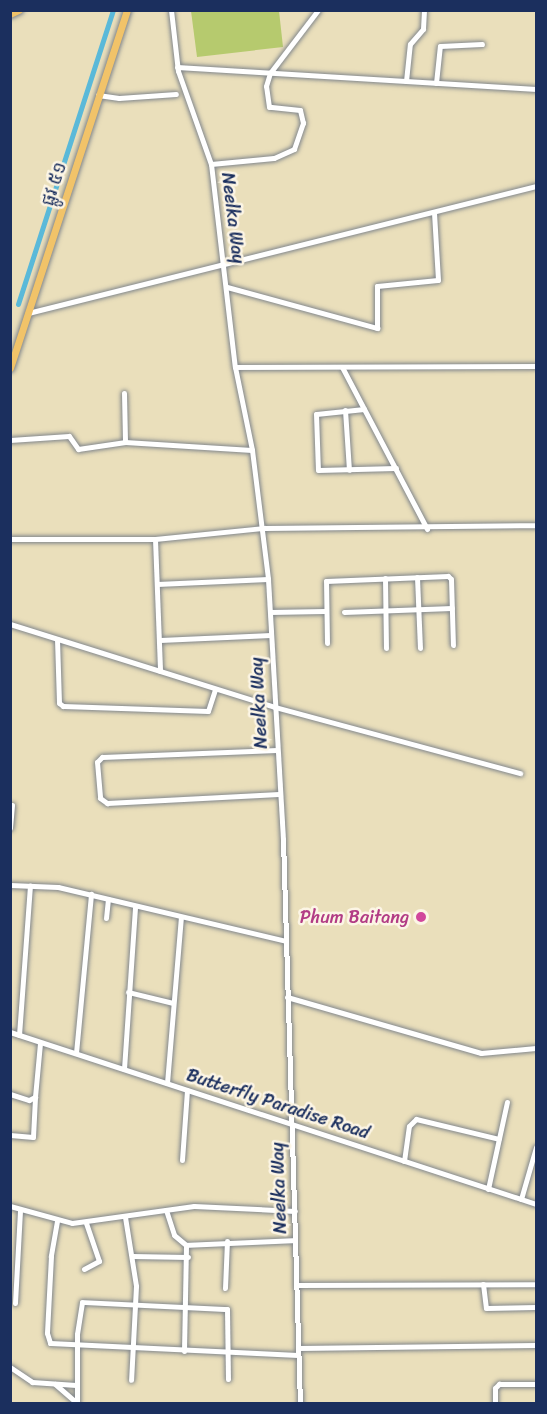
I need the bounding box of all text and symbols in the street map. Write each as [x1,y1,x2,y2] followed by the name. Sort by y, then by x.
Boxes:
[37,159,71,209] street label: ផ្លូវ ៥១
[217,171,249,265] street label: Neelka Way
[246,657,272,749] street label: Neelka Way
[299,906,409,928] place label: Phum Baitang
[414,910,428,924] marker: Phum Baitang
[184,1064,372,1144] street label: Butterfly Paradise Road
[267,1142,291,1234] street label: Neelka Way

